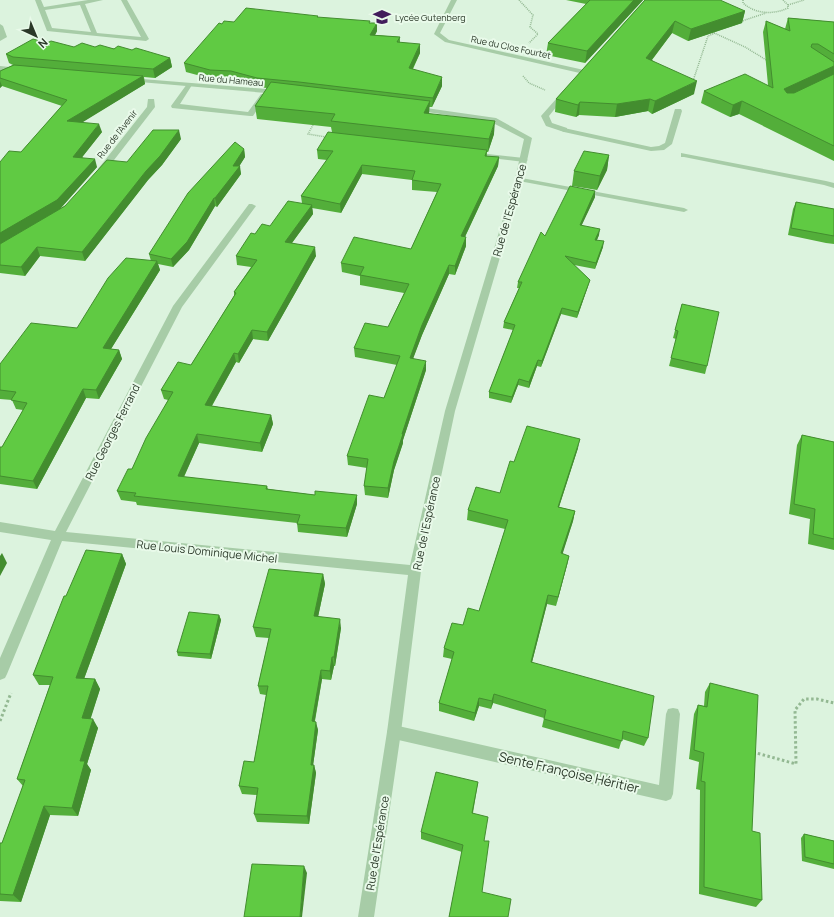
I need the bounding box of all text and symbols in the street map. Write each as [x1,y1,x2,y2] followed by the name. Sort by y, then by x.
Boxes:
[372,7,392,27] school or university icon: Lycée Gutenberg
[395,11,466,24] place label: Lycée Gutenberg
[16,16,56,56] north arrow
[470,32,553,62] street label: Rue du Clos Fourtet
[35,35,51,52] text: N
[198,71,264,89] street label: Rue du Hameau
[94,106,141,161] street label: Rue de l'Avenir
[489,161,530,258] street label: Rue de l'Espérance
[81,381,143,483] street label: Rue Georges Ferrand
[409,474,443,571] street label: Rue de l'Espérance
[136,536,278,566] street label: Rue Louis Dominique Michel
[497,747,641,797] street label: Sente Françoise Héritier
[362,794,392,891] street label: Rue de l'Espérance

